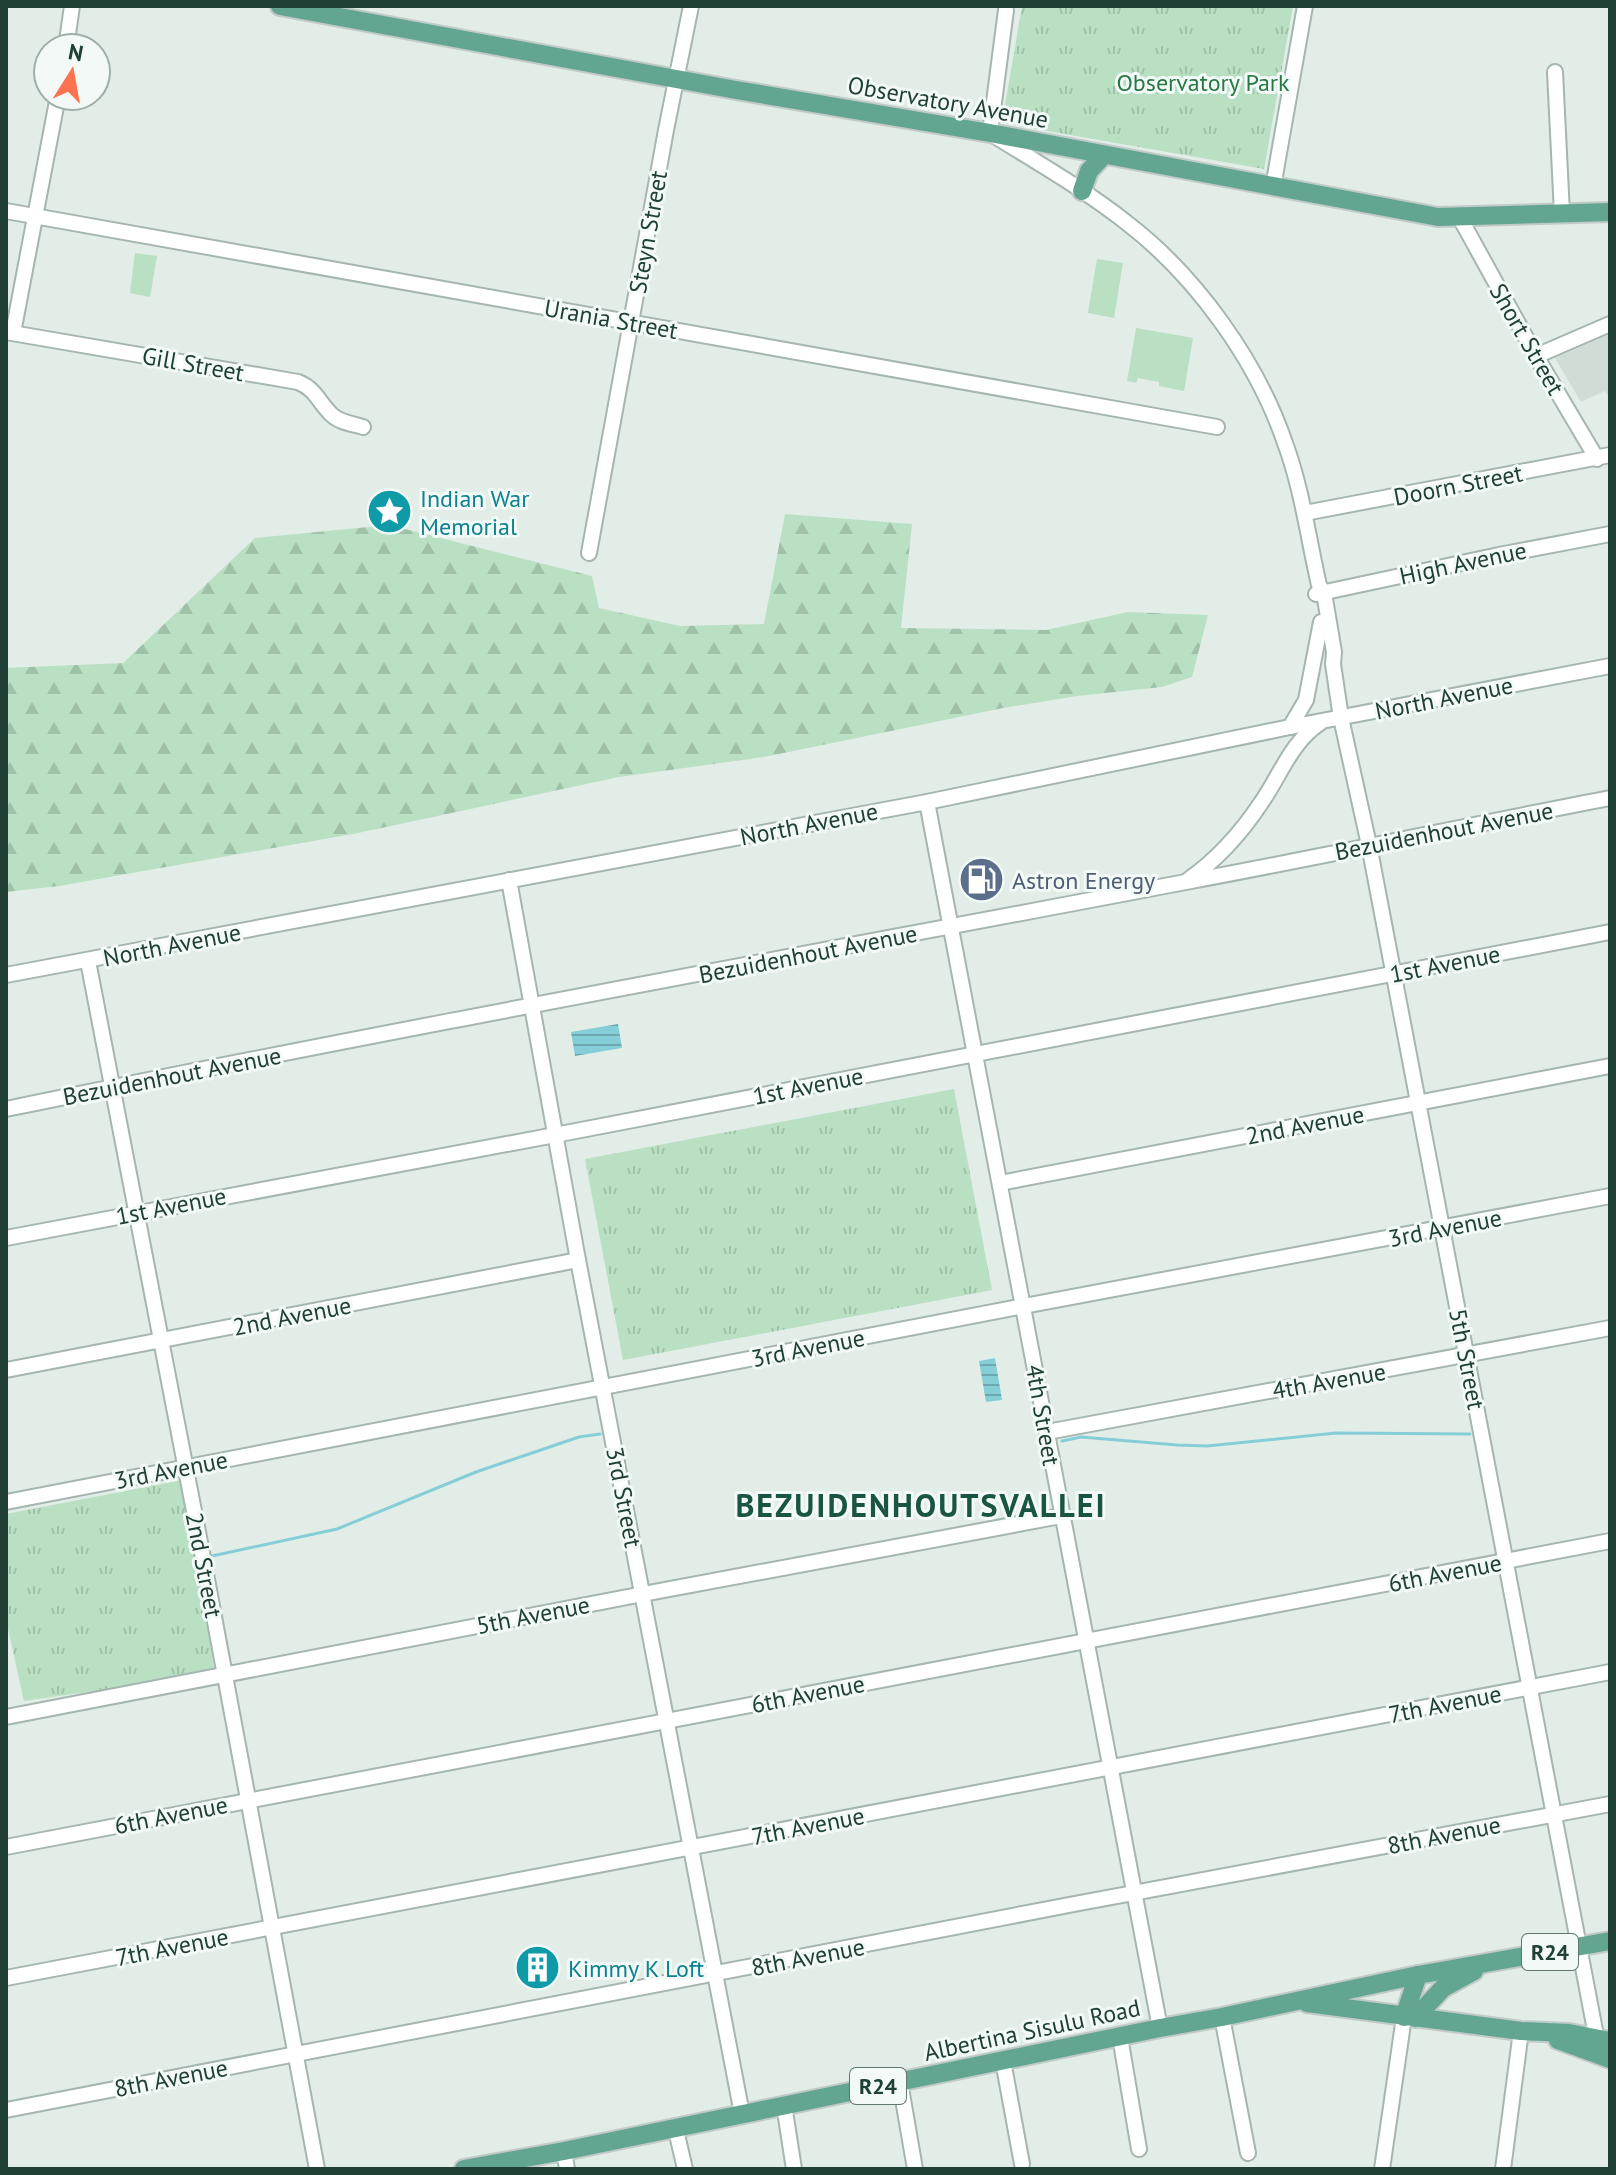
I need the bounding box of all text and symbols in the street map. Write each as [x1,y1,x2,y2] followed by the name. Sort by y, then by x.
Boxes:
[32,32,112,112] north arrow
[66,37,86,67] text: N
[1116,67,1290,98] park label: Observatory Park
[845,69,1051,135] street label: Observatory Avenue
[622,168,674,296] street label: Steyn Street
[1483,278,1571,400] street label: Short Street
[542,292,680,346] street label: Urania Street
[140,340,246,388] street label: Gill Street
[1391,457,1525,513] street label: Doorn Street
[420,483,529,542] place label: Indian War Memorial
[365,488,413,536] place icon: Indian War Memorial
[1397,534,1529,592] street label: High Avenue
[1372,669,1516,727] street label: North Avenue
[737,795,881,853] street label: North Avenue
[1332,795,1556,867] street label: Bezuidenhout Avenue
[957,856,1005,904] fuel station icon: Astron Energy
[1012,865,1155,896] place label: Astron Energy
[100,916,244,974] street label: North Avenue
[696,918,920,990] street label: Bezuidenhout Avenue
[1387,938,1503,990] street label: 1st Avenue
[60,1040,284,1112] street label: Bezuidenhout Avenue
[750,1060,866,1112] street label: 1st Avenue
[1243,1098,1367,1152] street label: 2nd Avenue
[113,1180,229,1232] street label: 1st Avenue
[1386,1202,1504,1254] street label: 3rd Avenue
[230,1289,354,1343] street label: 2nd Avenue
[1442,1306,1492,1412] street label: 5th Street
[749,1322,867,1374] street label: 3rd Avenue
[1270,1356,1388,1406] street label: 4th Avenue
[1019,1362,1067,1468] street label: 4th Street
[112,1444,230,1496] street label: 3rd Avenue
[599,1444,649,1550] street label: 3rd Street
[735,1484,1107,1526] district label: BEZUIDENHOUTSVALLEI
[179,1510,229,1620] street label: 2nd Street
[1386,1547,1504,1599] street label: 6th Avenue
[474,1589,592,1641] street label: 5th Avenue
[749,1668,867,1720] street label: 6th Avenue
[1386,1678,1504,1730] street label: 7th Avenue
[112,1789,230,1841] street label: 6th Avenue
[749,1800,867,1852] street label: 7th Avenue
[1385,1809,1503,1861] street label: 8th Avenue
[113,1921,231,1973] street label: 7th Avenue
[749,1931,867,1983] street label: 8th Avenue
[1522,1934,1578,1970] road number: R24
[513,1944,561,1992] building icon: Kimmy K Loft
[568,1953,704,1984] place label: Kimmy K Loft
[921,1992,1143,2068] street label: Albertina Sisulu Road
[112,2052,230,2104] street label: 8th Avenue
[850,2068,906,2104] road number: R24

